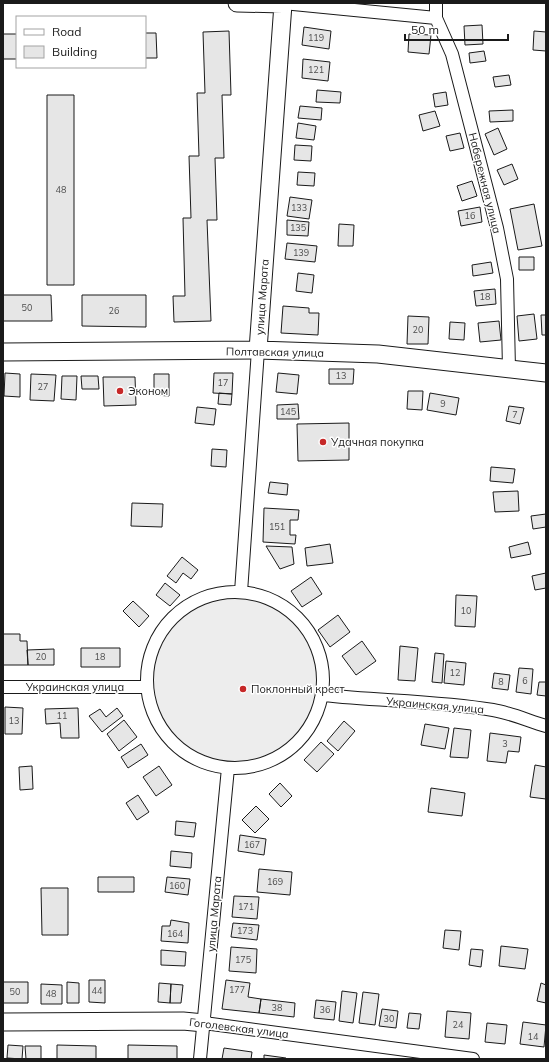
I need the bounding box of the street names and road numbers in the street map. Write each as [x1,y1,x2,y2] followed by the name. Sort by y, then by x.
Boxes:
[466,131,504,235] street label: Набережная улица
[252,258,272,336] street label: улица Марата
[226,344,324,360] street label: Полтавская улица
[25,680,124,694] street label: Украинская улица
[384,694,485,716] street label: Украинская улица
[204,875,224,953] street label: улица Марата
[188,1015,290,1041] street label: Гоголевская улица

